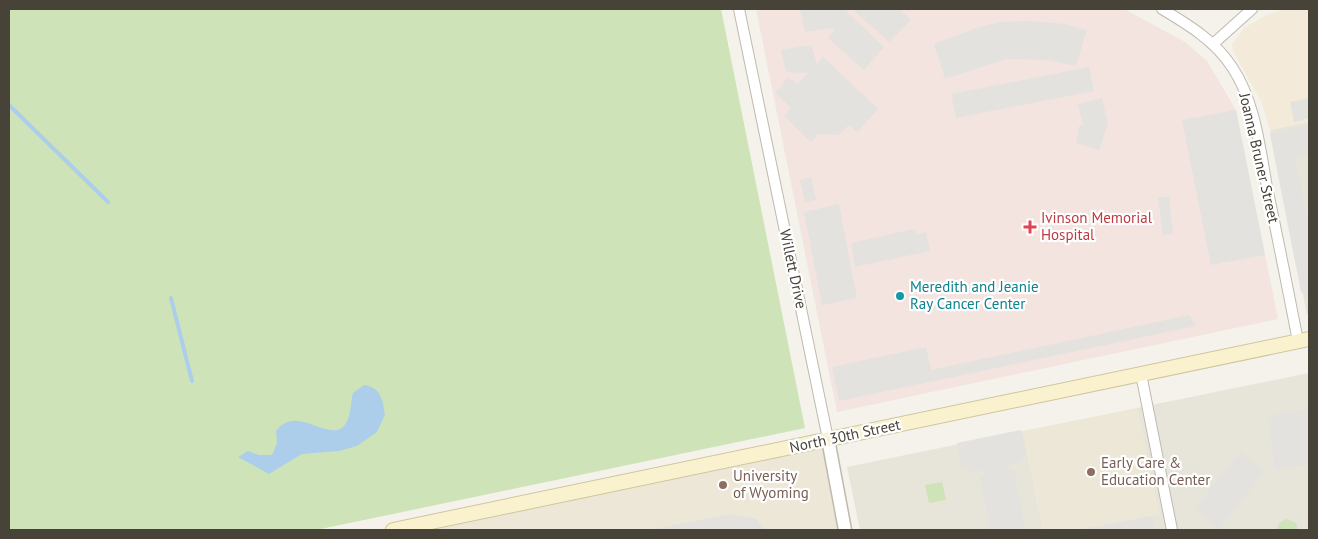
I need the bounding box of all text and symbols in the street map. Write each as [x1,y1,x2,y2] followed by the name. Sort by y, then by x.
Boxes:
[1235,90,1284,225] street label: Joanna Bruner Street
[1041,208,1153,244] place label: Ivinson Memorial Hospital
[1023,220,1037,234] marker: Ivinson Memorial Hospital
[776,227,811,310] street label: Willett Drive
[910,277,1039,313] place label: Meredith and Jeanie Ray Cancer Center
[894,290,906,302] marker: Meredith and Jeanie Ray Cancer Center
[788,414,902,457] street label: North 30th Street
[1101,453,1210,489] place label: Early Care & Education Center
[733,466,809,502] place label: University of Wyoming
[1085,466,1097,478] marker: Early Care & Education Center
[717,479,729,491] marker: University of Wyoming

